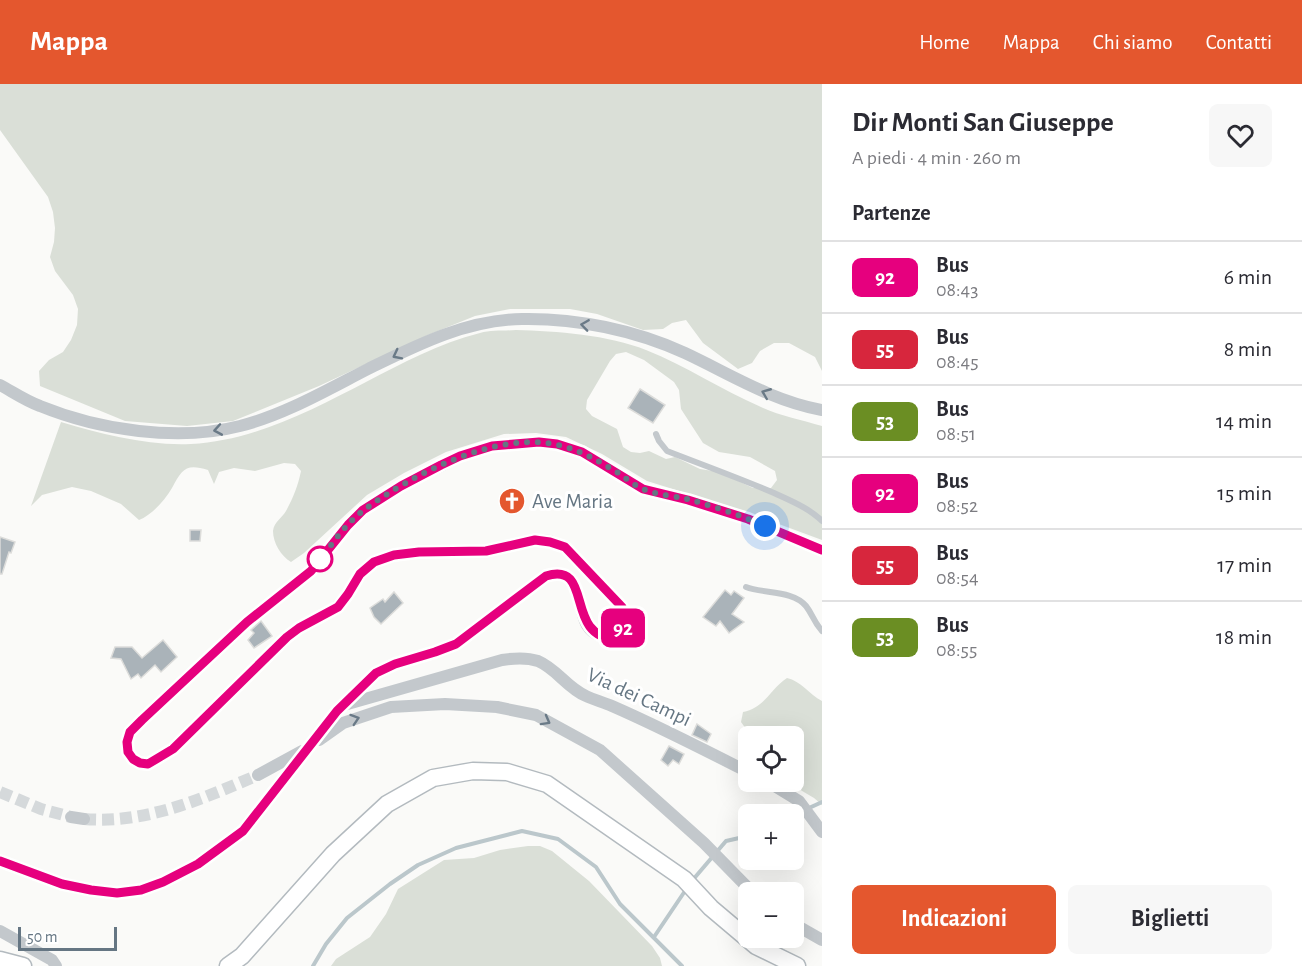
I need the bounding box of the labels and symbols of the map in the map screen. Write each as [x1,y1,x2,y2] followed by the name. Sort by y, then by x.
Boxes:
[580,319,590,331] one-way arrow
[392,348,403,359] one-way arrow
[762,388,773,400] one-way arrow
[213,424,222,436] one-way arrow
[497,486,527,516] church icon: Ave Maria
[532,491,613,512] place label: Ave Maria
[750,511,780,541] your location
[307,546,333,572] unlabelled marker
[596,608,650,648] line badge: 92
[584,664,694,730] street label: Via dei Campi
[349,714,360,726] one-way arrow
[540,714,550,725] one-way arrow
[18,924,117,952] scale bar

